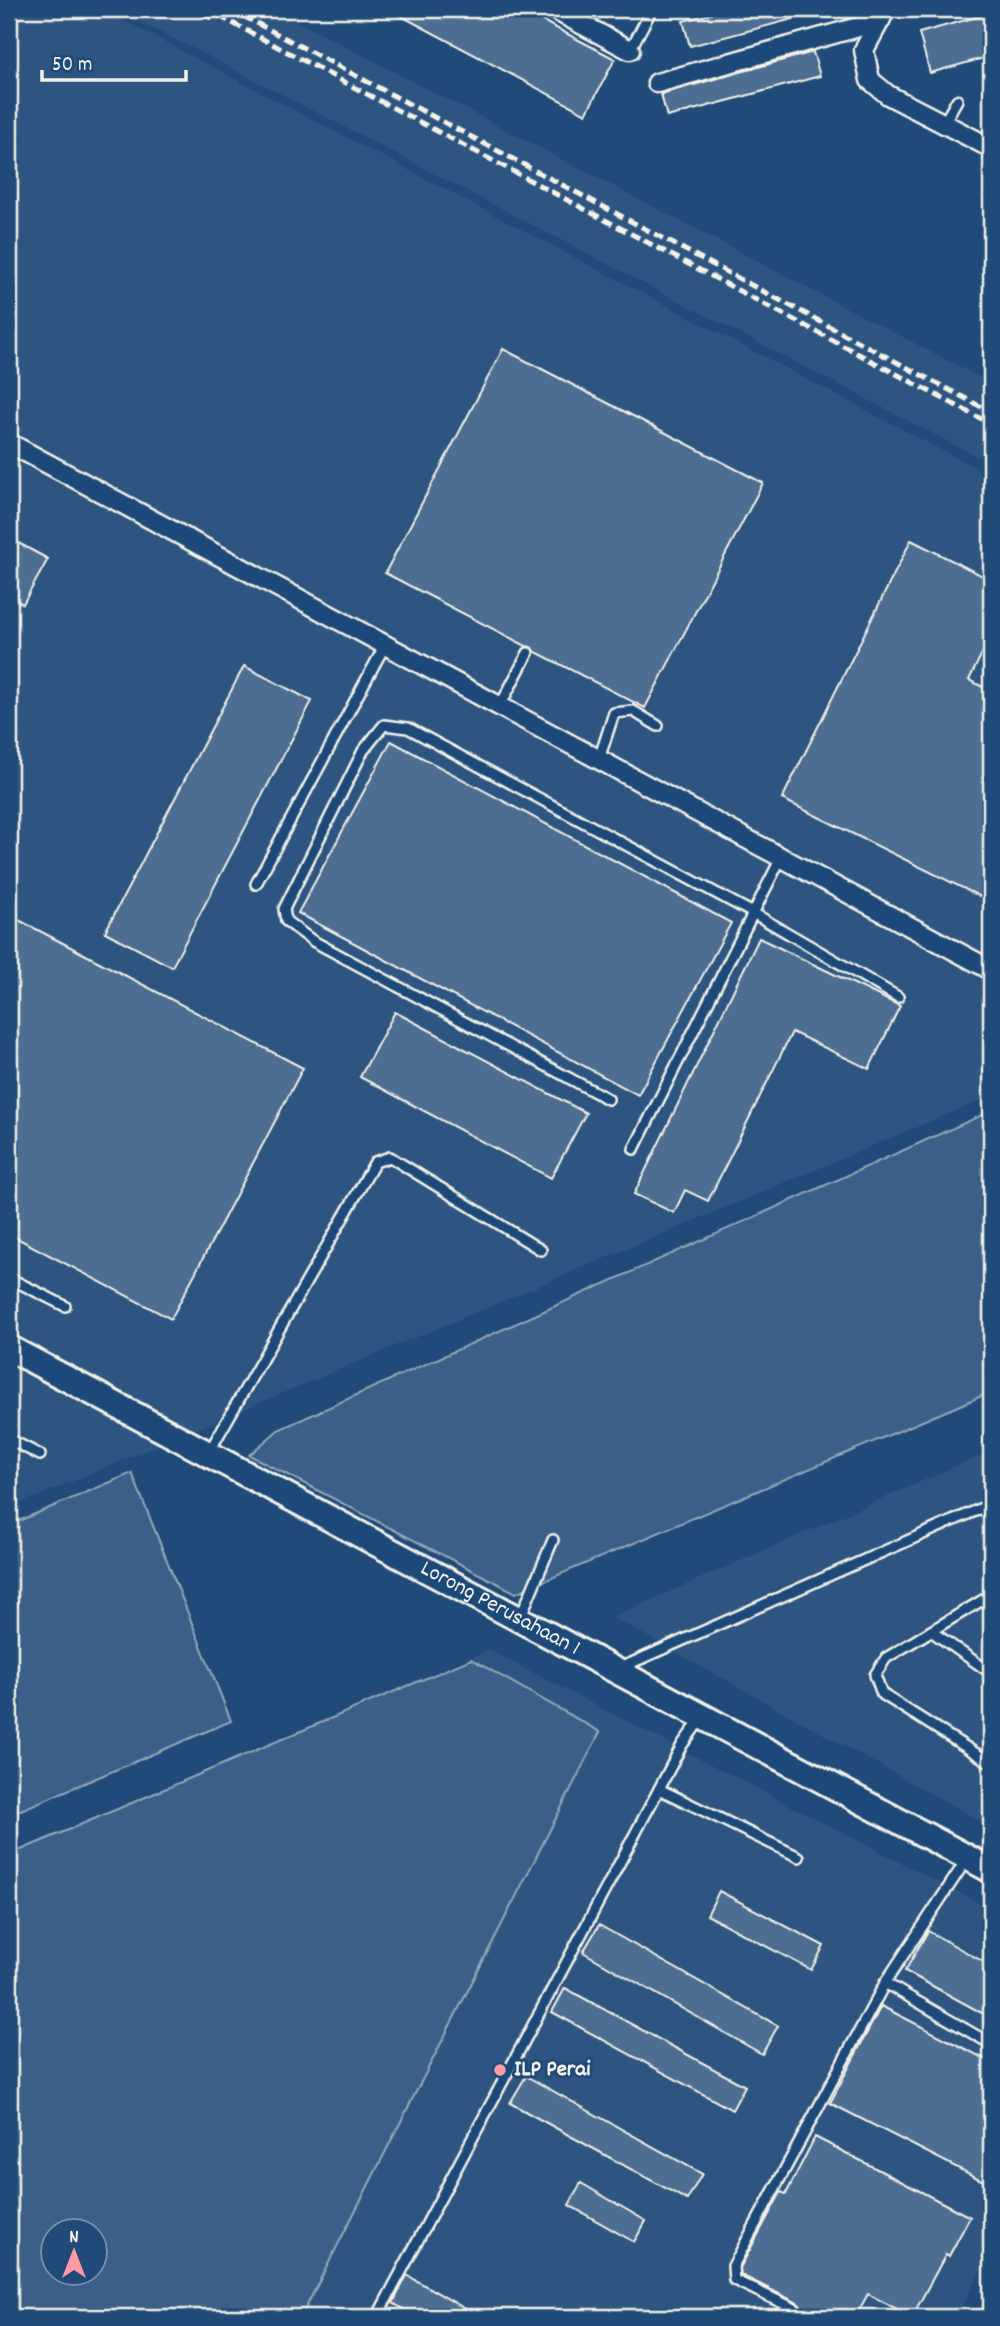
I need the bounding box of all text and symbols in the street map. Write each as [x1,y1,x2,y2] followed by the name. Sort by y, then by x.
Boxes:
[42,38,186,82] scale bar
[52,51,92,81] text: 50 m
[414,1553,586,1665] street label: Lorong Perusahaan 1
[514,2054,591,2087] place label: ILP Perai
[492,2062,508,2078] marker: ILP Perai
[38,2218,108,2288] north arrow
[69,2225,79,2252] text: N

